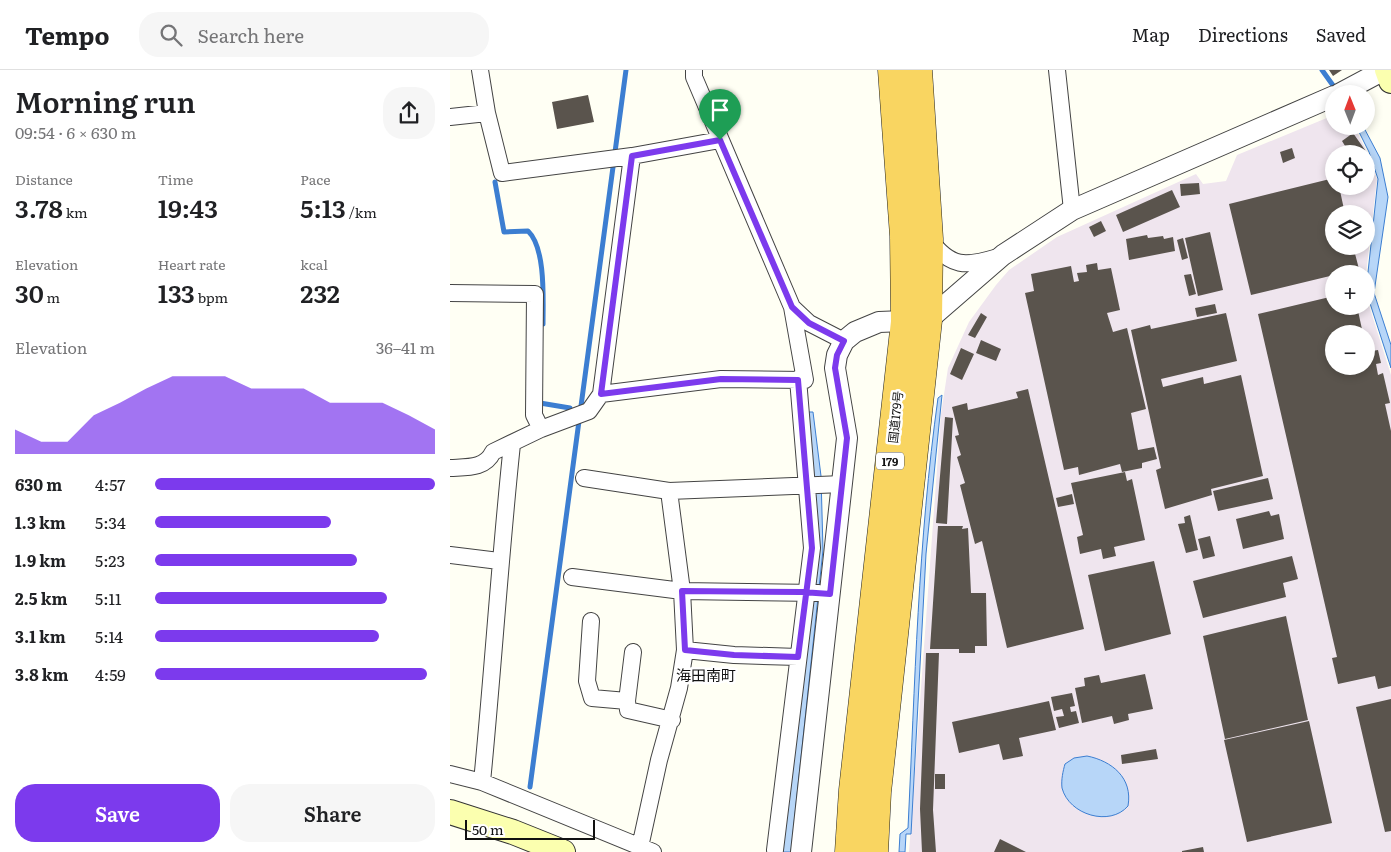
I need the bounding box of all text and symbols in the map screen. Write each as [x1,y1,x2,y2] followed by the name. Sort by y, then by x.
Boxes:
[139,12,489,57] search box
[25,17,109,52] text: Tempo
[157,21,185,49] icon: search
[197,21,304,49] text: Search here
[1132,21,1170,48] text: Map
[1198,21,1288,48] text: Directions
[1316,21,1366,48] text: Saved
[15,80,196,122] text: Morning run
[1325,85,1375,135] north arrow
[1325,85,1375,375] map controls
[383,87,435,139] button: share
[699,89,741,140] pin
[706,96,734,124] icon: arrive
[15,120,136,144] text: 09:54 · 6 × 630 m
[1325,145,1375,195] button: locate
[15,169,73,189] text: Distance
[158,169,193,189] text: Time
[300,169,330,189] text: Pace
[15,189,63,226] text: 3.78
[158,189,218,226] text: 19:43
[300,189,346,226] text: 5:13
[63,202,88,222] text: km
[346,202,377,222] text: /km
[1325,205,1375,255] button: layers
[15,254,78,274] text: Elevation
[158,254,226,274] text: Heart rate
[300,254,328,274] text: kcal
[1325,265,1375,315] button: +
[15,274,44,311] text: 30
[158,274,195,311] text: 133
[300,274,340,311] text: 232
[44,287,60,307] text: m
[195,287,228,307] text: bpm
[1325,325,1375,375] button: −
[15,335,87,359] text: Elevation
[376,335,435,359] text: 36–41 m
[883,390,907,444] street label: 国道179号
[876,452,904,470] road number: 179
[15,472,62,496] text: 630 m
[95,472,125,496] text: 4:57
[15,510,66,534] text: 1.3 km
[95,510,126,534] text: 5:34
[15,548,66,572] text: 1.9 km
[95,548,125,572] text: 5:23
[15,586,67,610] text: 2.5 km
[95,586,121,610] text: 5:11
[15,624,66,648] text: 3.1 km
[95,624,123,648] text: 5:14
[15,662,68,686] text: 3.8 km
[95,662,126,686] text: 4:59
[676,663,736,686] district label: 海田南町
[15,784,220,842] button: Save
[230,784,435,842] button: Share
[465,817,595,840] scale bar
[472,819,504,839] text: 50 m

